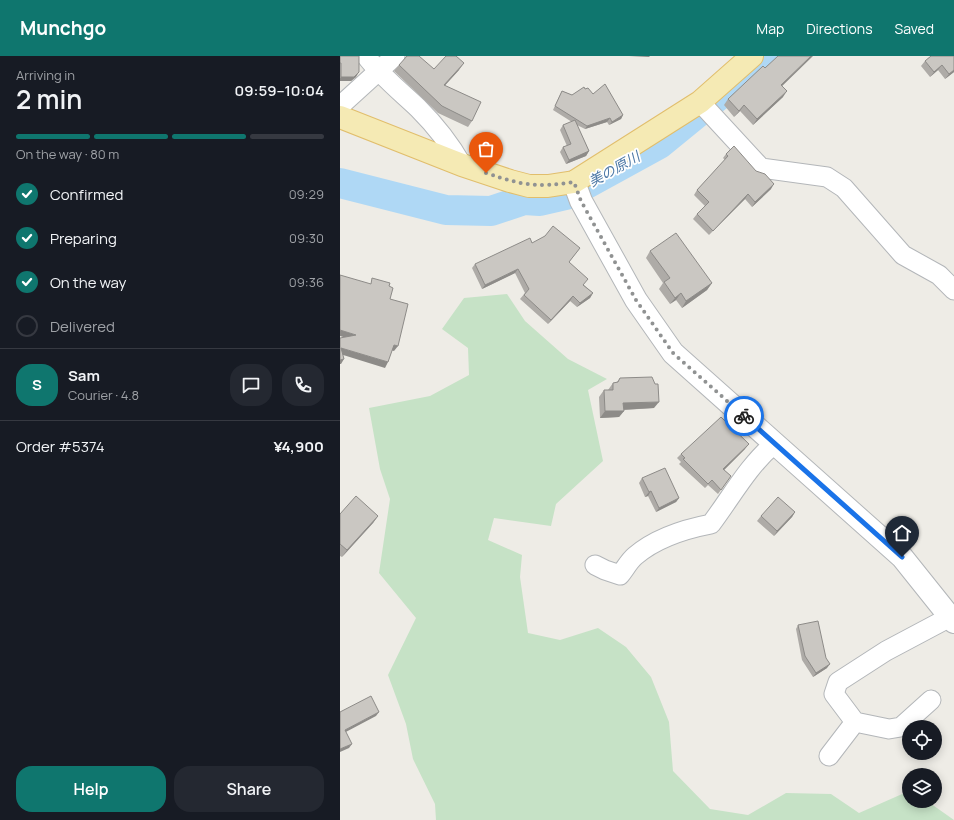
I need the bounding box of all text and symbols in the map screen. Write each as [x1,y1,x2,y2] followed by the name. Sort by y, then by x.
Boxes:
[20,15,106,41] text: Munchgo
[756,19,784,38] text: Map
[806,19,873,38] text: Directions
[895,19,934,38] text: Saved
[16,66,75,84] text: Arriving in
[235,80,324,101] text: 09:59–10:04
[16,81,82,117] text: 2 min
[469,132,503,173] pin
[475,138,497,160] icon: bag
[16,145,119,163] text: On the way · 80 m
[585,146,645,190] water label: 美の原川
[16,183,38,205] icon: check
[50,184,123,205] text: Confirmed
[289,185,324,203] text: 09:29
[16,227,38,249] icon: check
[50,228,117,249] text: Preparing
[289,229,324,247] text: 09:30
[16,271,38,293] icon: check
[50,272,126,293] text: On the way
[289,273,324,291] text: 09:36
[50,316,115,337] text: Delivered
[230,364,272,406] button: chat
[282,364,324,406] button: phone
[68,365,100,386] text: Sam
[32,374,42,395] text: S
[68,386,139,404] text: Courier · 4.8
[724,396,764,436] courier
[733,405,755,427] icon: bike
[16,436,105,457] text: Order #5374
[273,436,324,457] text: ¥4,900
[885,516,919,557] pin
[891,522,913,544] icon: home
[902,720,942,808] map controls
[902,720,942,760] button: locate
[16,766,166,812] button: Help
[174,766,324,812] button: Share
[902,768,942,808] button: layers

